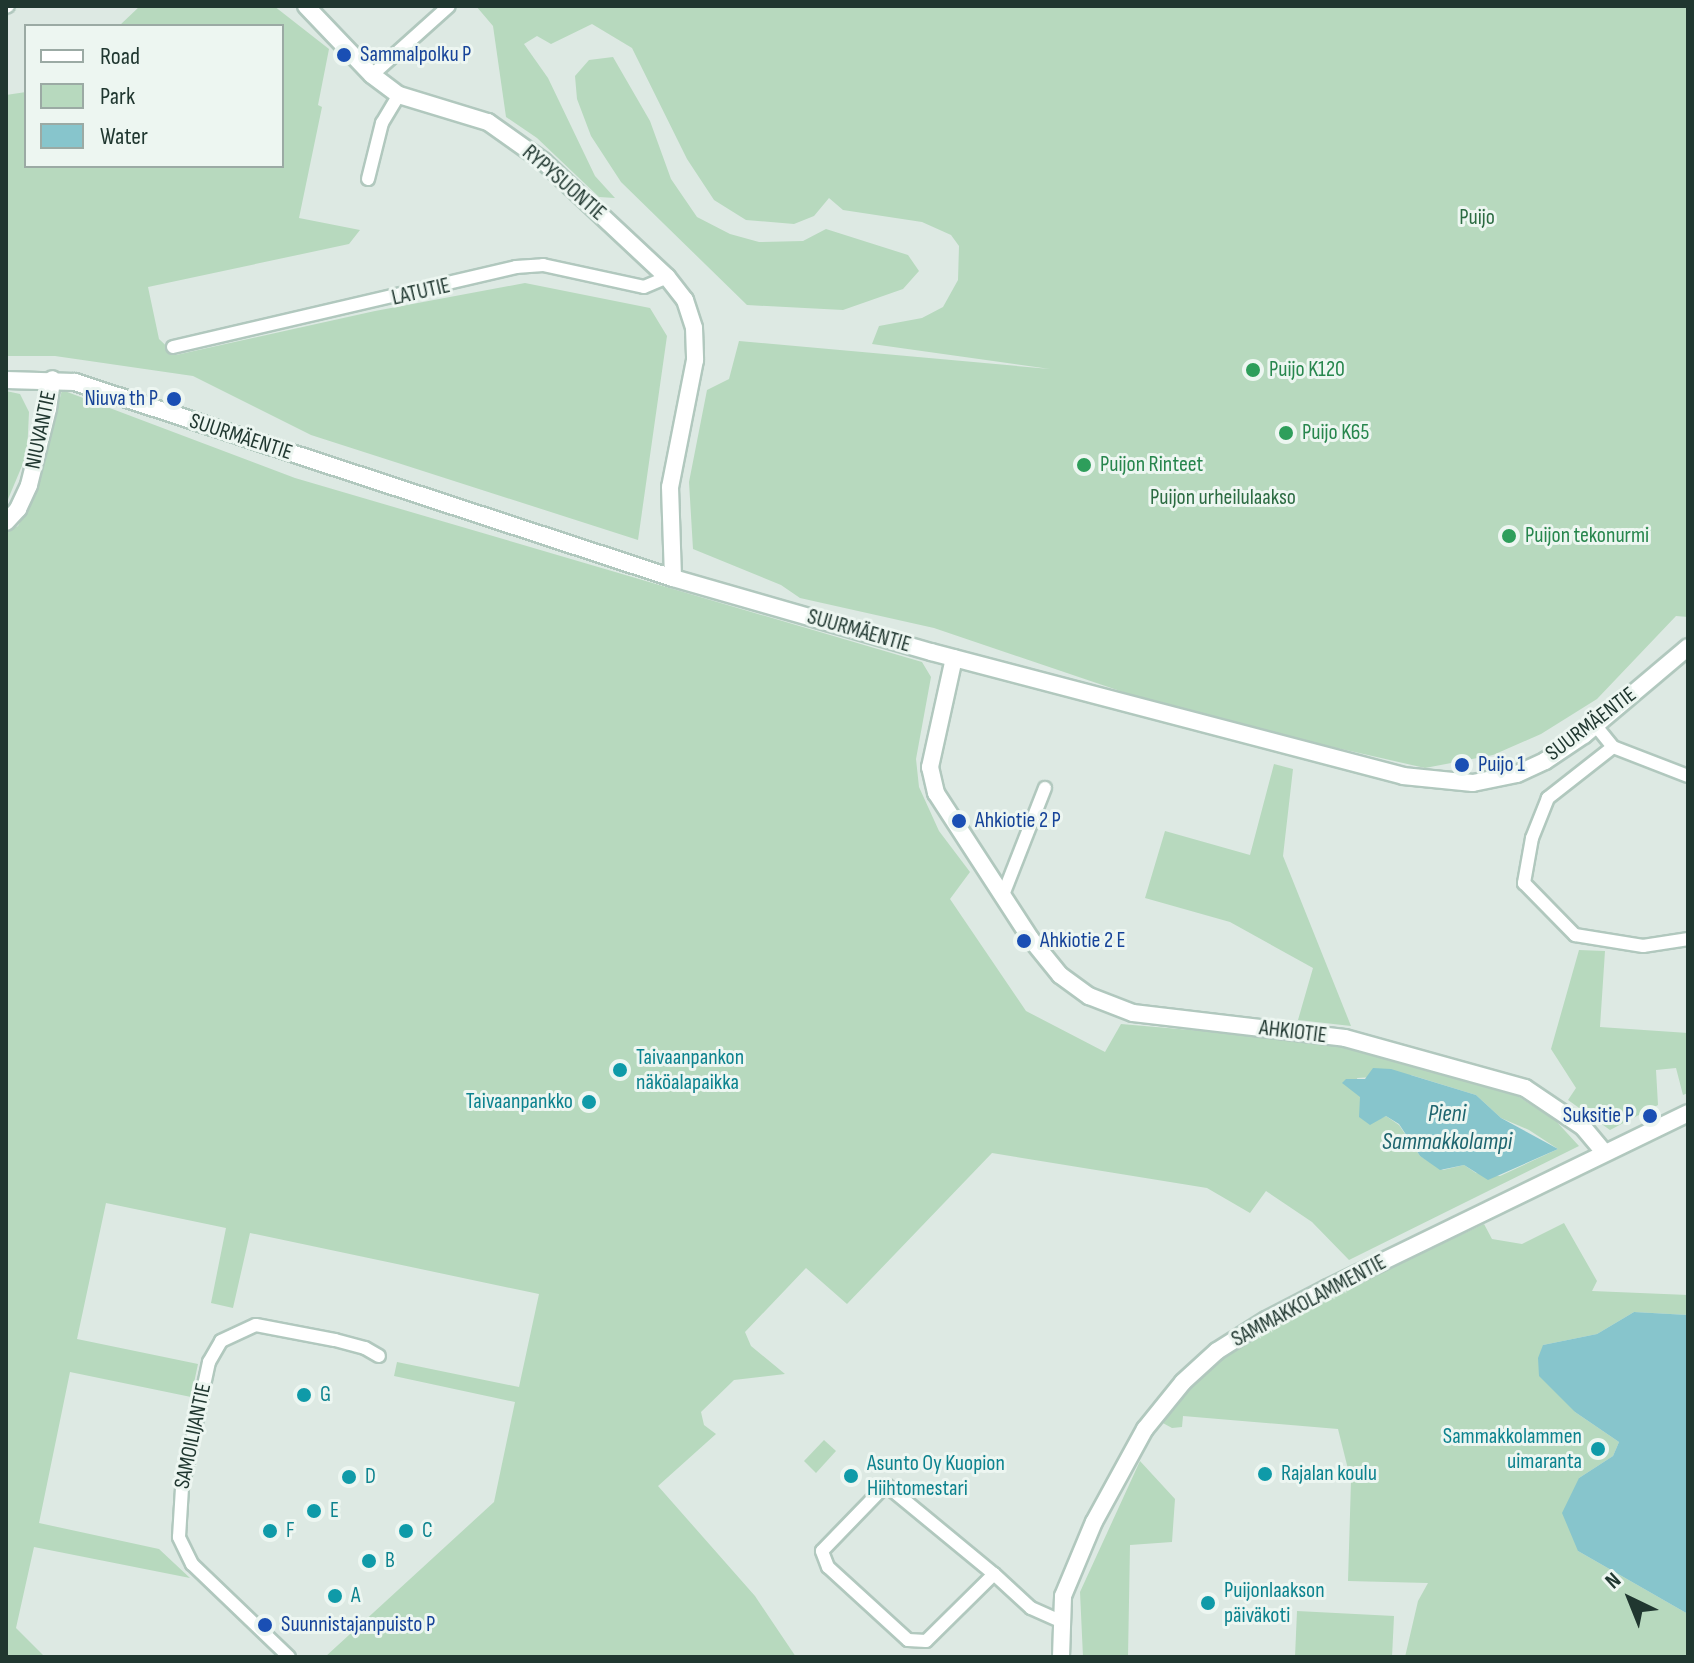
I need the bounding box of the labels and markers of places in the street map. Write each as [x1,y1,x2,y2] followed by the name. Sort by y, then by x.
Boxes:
[360,42,471,68] place label: Sammalpolku P
[335,46,353,64] marker: Sammalpolku P
[1269,357,1345,383] place label: Puijo K120
[1244,361,1262,379] marker: Puijo K120
[84,386,158,412] place label: Niuva th P
[165,390,183,408] marker: Niuva th P
[1302,420,1369,446] place label: Puijo K65
[1277,424,1295,442] marker: Puijo K65
[1100,452,1203,478] place label: Puijon Rinteet
[1075,456,1093,474] marker: Puijon Rinteet
[1525,523,1649,549] place label: Puijon tekonurmi
[1500,527,1518,545] marker: Puijon tekonurmi
[1478,752,1525,778] place label: Puijo 1
[1453,756,1471,774] marker: Puijo 1
[975,808,1061,834] place label: Ahkiotie 2 P
[950,812,968,830] marker: Ahkiotie 2 P
[1040,928,1126,954] place label: Ahkiotie 2 E
[1015,932,1033,950] marker: Ahkiotie 2 E
[636,1044,744,1096] place label: Taivaanpankon näköalapaikka
[611,1061,629,1079] marker: Taivaanpankon näköalapaikka
[466,1089,573,1115] place label: Taivaanpankko
[580,1093,598,1111] marker: Taivaanpankko
[1563,1103,1634,1129] place label: Suksitie P
[1641,1107,1659,1125] marker: Suksitie P
[320,1382,331,1408] place label: G
[295,1386,313,1404] marker: G
[1443,1423,1582,1474] place label: Sammakkolammen uimaranta
[1589,1440,1607,1458] marker: Sammakkolammen uimaranta
[867,1450,1005,1502] place label: Asunto Oy Kuopion Hiihtomestari
[1281,1461,1377,1487] place label: Rajalan koulu
[365,1464,376,1490] place label: D
[1256,1465,1274,1483] marker: Rajalan koulu
[842,1467,860,1485] marker: Asunto Oy Kuopion Hiihtomestari
[340,1468,358,1486] marker: D
[330,1498,339,1524] place label: E
[305,1502,323,1520] marker: E
[286,1518,295,1544] place label: F
[422,1518,433,1544] place label: C
[261,1522,279,1540] marker: F
[397,1522,415,1540] marker: C
[385,1548,395,1574] place label: B
[360,1552,378,1570] marker: B
[1224,1577,1325,1628] place label: Puijonlaakson päiväkoti
[351,1583,360,1609] place label: A
[326,1587,344,1605] marker: A
[1199,1594,1217,1612] marker: Puijonlaakson päiväkoti
[281,1612,435,1638] place label: Suunnistajanpuisto P
[256,1616,274,1634] marker: Suunnistajanpuisto P

